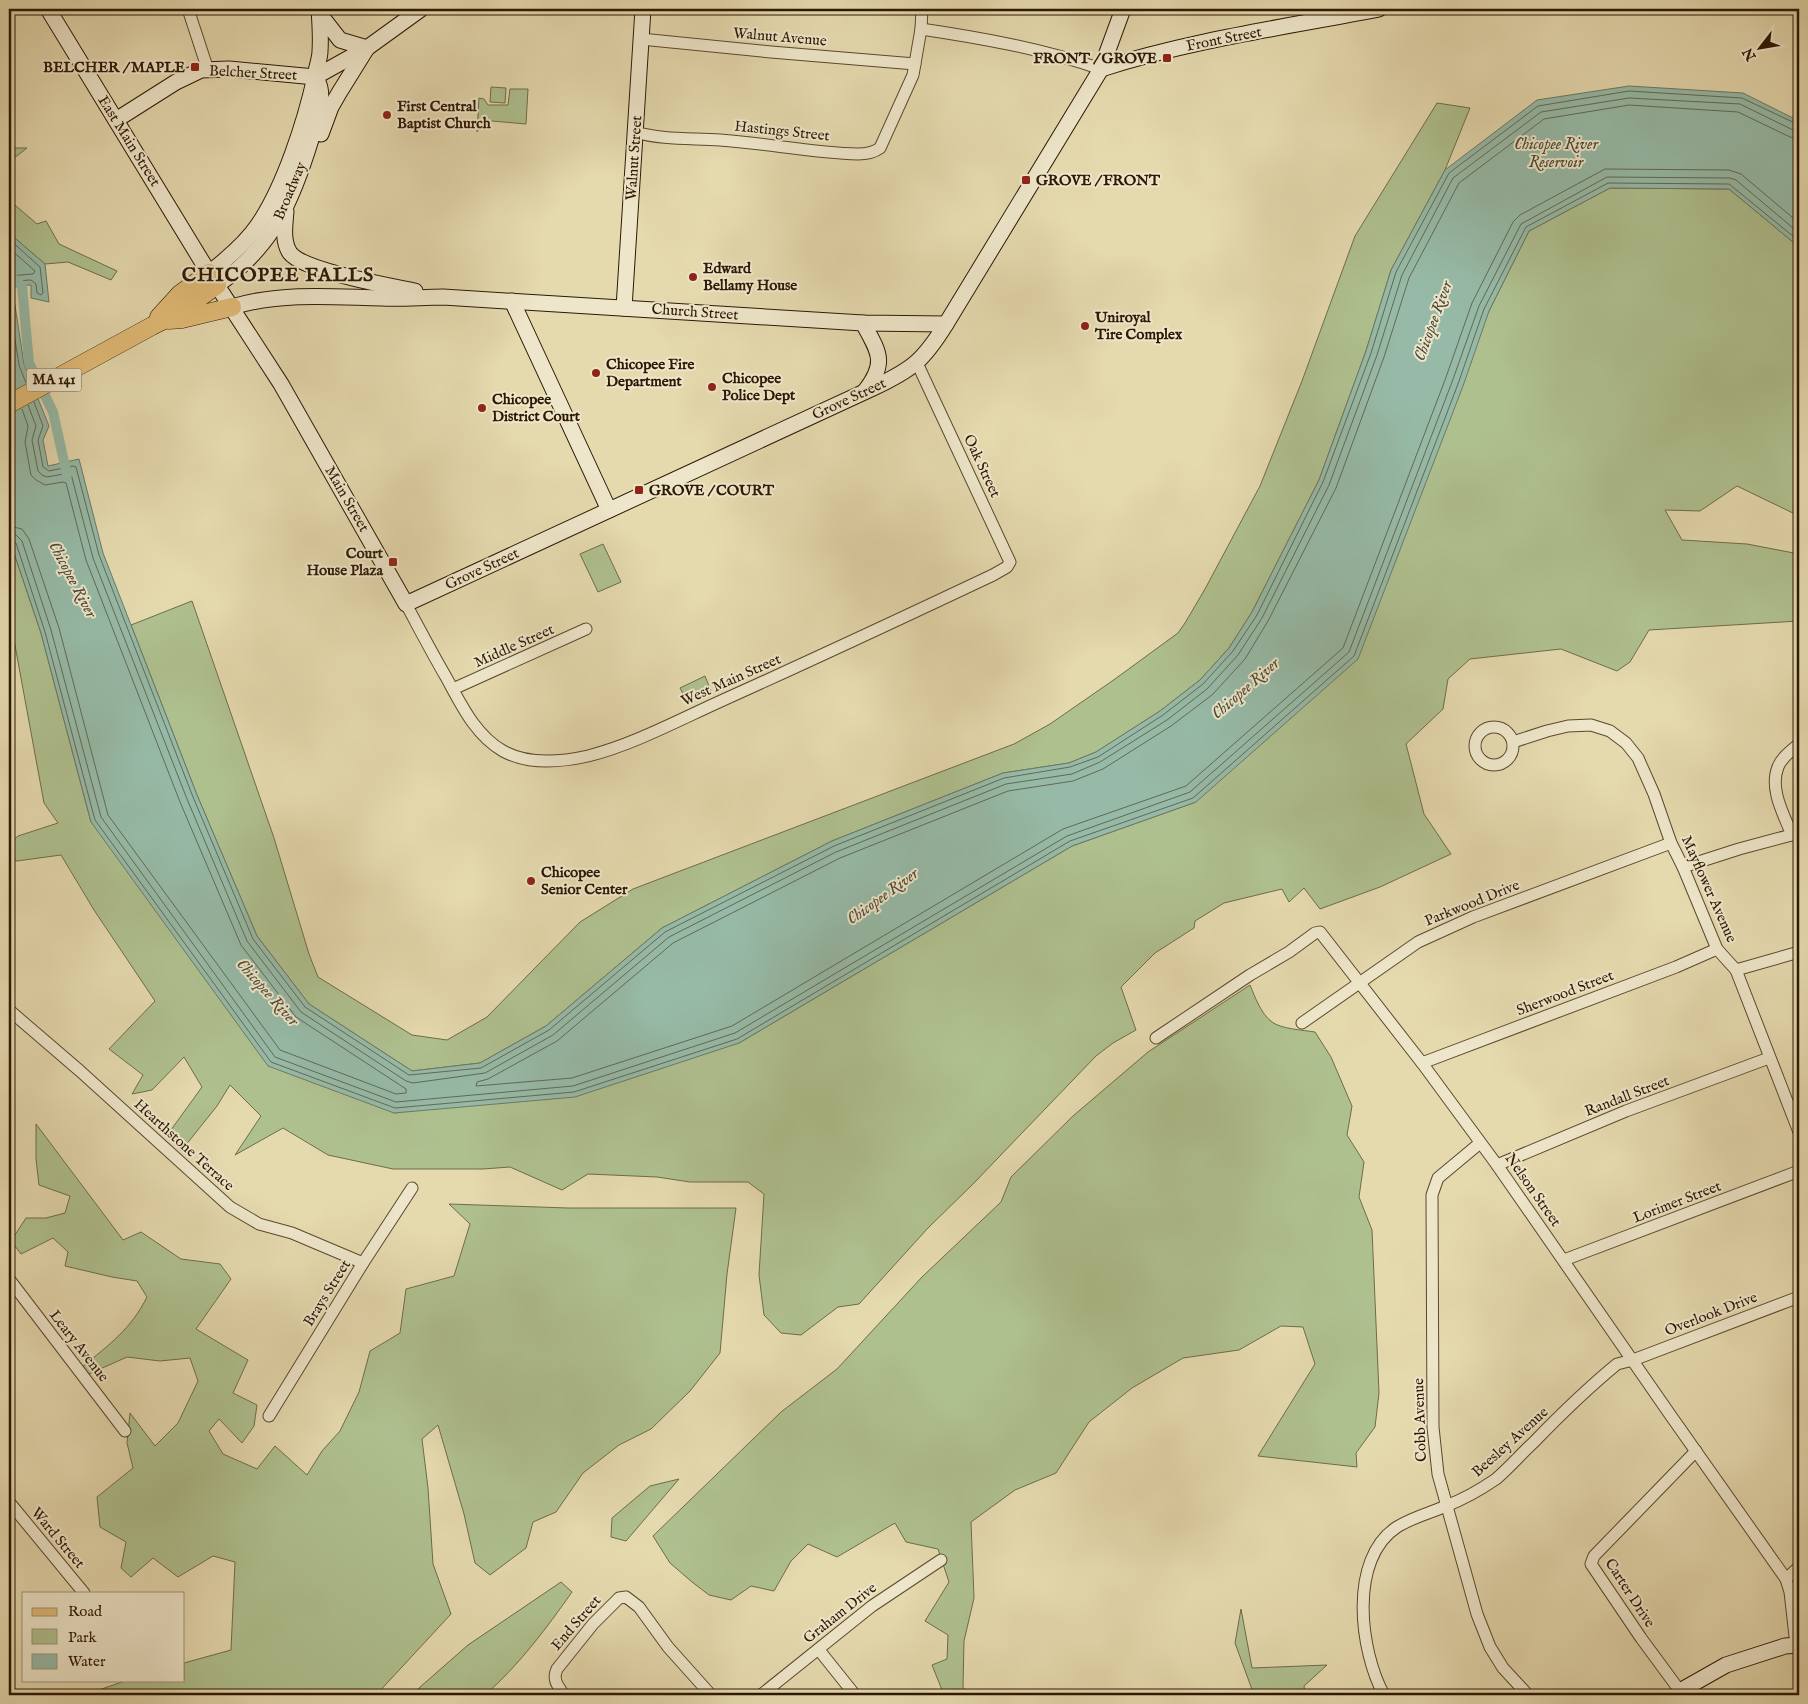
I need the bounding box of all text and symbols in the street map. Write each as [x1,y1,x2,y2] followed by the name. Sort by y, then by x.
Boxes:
[1185,22,1263,56] street label: Front Street
[1736,22,1786,72] north arrow
[732,23,828,51] street label: Walnut Avenue
[1739,44,1761,65] text: N
[1033,49,1158,68] place label: FRONT / GROVE
[1161,52,1173,64] marker: FRONT / GROVE
[43,58,186,77] place label: BELCHER / MAPLE
[189,61,201,73] marker: BELCHER / MAPLE
[208,61,298,85] street label: Belcher Street
[93,92,165,190] street label: East Main Street
[397,97,492,133] place label: First Central Baptist Church
[381,109,393,121] marker: First Central Baptist Church
[622,115,646,201] street label: Walnut Street
[733,117,831,145] street label: Hastings Street
[1514,135,1599,173] water label: Chicopee River Reservoir
[269,158,311,223] street label: Broadway
[1036,171,1161,190] place label: GROVE / FRONT
[1020,174,1032,186] marker: GROVE / FRONT
[703,259,797,295] place label: Edward Bellamy House
[182,263,374,288] district label: CHICOPEE FALLS
[687,271,699,283] marker: Edward Bellamy House
[1410,277,1458,364] water label: Chicopee River
[651,299,739,325] street label: Church Street
[1094,308,1183,344] place label: Uniroyal Tire Complex
[1079,320,1091,332] marker: Uniroyal Tire Complex
[606,355,694,391] place label: Chicopee Fire Department
[590,367,602,379] marker: Chicopee Fire Department
[27,368,82,392] road number: MA 141
[722,369,796,405] place label: Chicopee Police Dept
[809,374,889,424] street label: Grove Street
[706,381,718,393] marker: Chicopee Police Dept
[492,390,581,426] place label: Chicopee District Court
[476,402,488,414] marker: Chicopee District Court
[959,431,1005,501] street label: Oak Street
[320,463,374,535] street label: Main Street
[649,481,775,500] place label: GROVE / COURT
[633,484,645,496] marker: GROVE / COURT
[44,538,101,623] water label: Chicopee River
[306,544,384,580] place label: Court House Plaza
[442,544,522,594] street label: Grove Street
[387,556,399,568] marker: Court House Plaza
[471,620,557,672] street label: Middle Street
[678,650,784,710] street label: West Main Street
[1208,653,1285,724] water label: Chicopee River
[1677,833,1741,946] street label: Mayflower Avenue
[541,863,628,899] place label: Chicopee Senior Center
[843,863,924,930] water label: Chicopee River
[525,875,537,887] marker: Chicopee Senior Center
[1422,875,1522,931] street label: Parkwood Drive
[232,955,303,1032] water label: Chicopee River
[1514,966,1616,1020] street label: Sherwood Street
[1582,1071,1672,1121] street label: Randall Street
[130,1095,238,1195] street label: Hearthstone Terrace
[1501,1150,1565,1230] street label: Nelson Street
[1630,1176,1724,1228] street label: Lorimer Street
[299,1256,355,1330] street label: Brays Street
[1662,1288,1760,1340] street label: Overlook Drive
[45,1306,113,1386] street label: Leary Avenue
[1409,1378,1431,1462] street label: Cobb Avenue
[1468,1403,1552,1481] street label: Beesley Avenue
[27,1504,89,1572] street label: Ward Street
[1601,1555,1659,1631] street label: Carter Drive
[799,1578,881,1648] street label: Graham Drive
[22,1592,185,1682] legend
[547,1592,605,1654] street label: End Street
[68,1602,103,1621] text: Road
[68,1628,98,1647] text: Park
[68,1652,106,1671] text: Water

